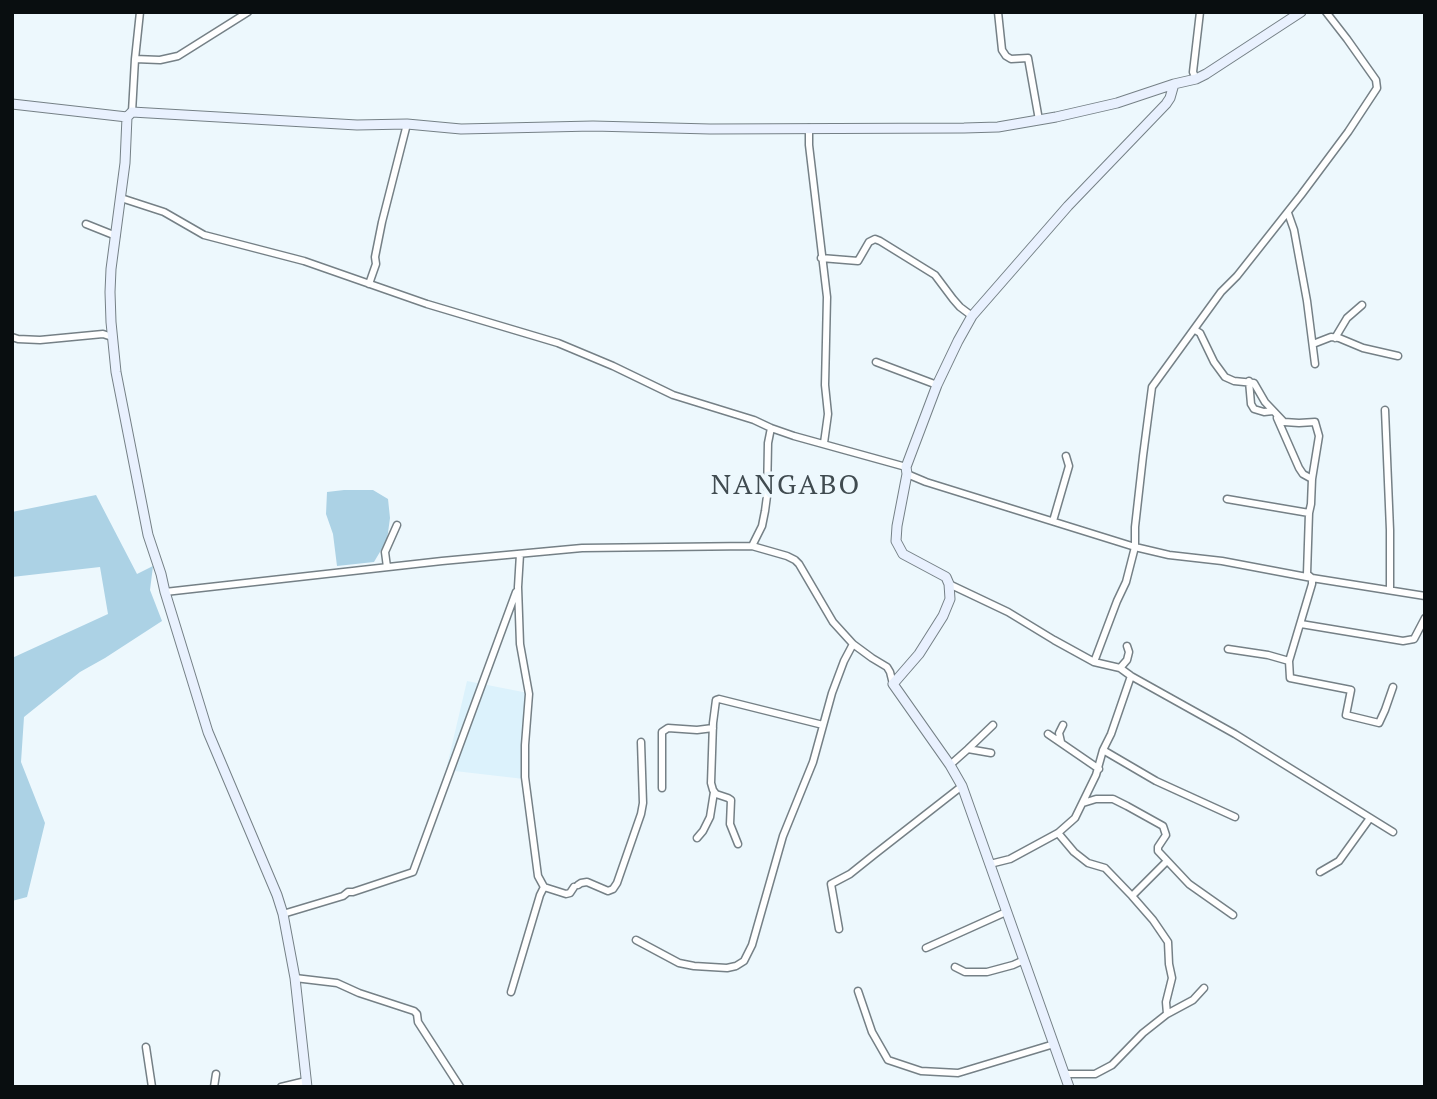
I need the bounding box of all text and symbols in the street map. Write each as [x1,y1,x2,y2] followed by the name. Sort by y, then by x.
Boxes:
[712,469,860,503] district label: NANGABO

